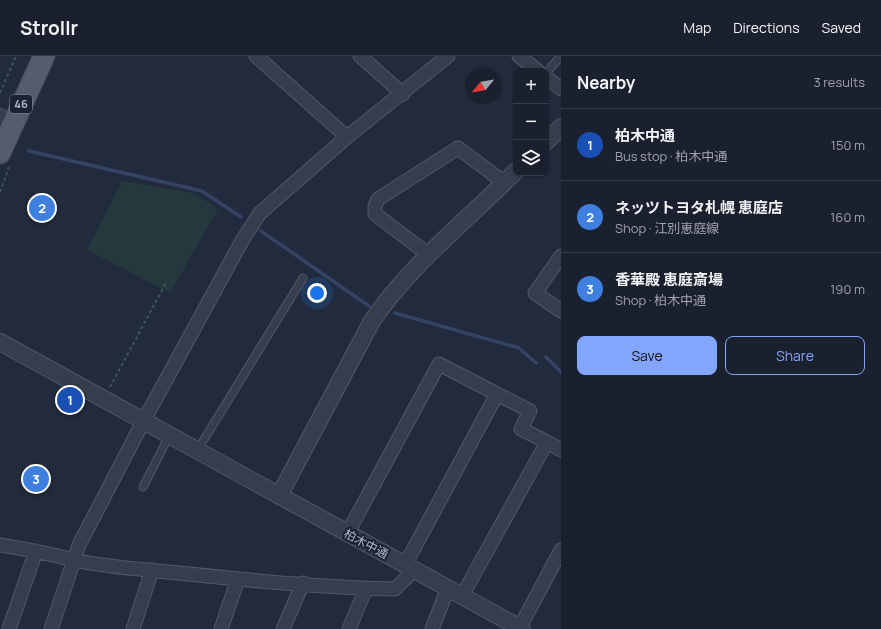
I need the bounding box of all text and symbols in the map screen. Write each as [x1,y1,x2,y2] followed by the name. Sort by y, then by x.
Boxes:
[20,15,78,41] text: Strollr
[683,18,711,37] text: Map
[733,18,800,37] text: Directions
[822,18,861,37] text: Saved
[465,68,501,104] north arrow
[513,68,549,176] map controls
[513,68,549,104] button: +
[577,71,635,94] text: Nearby
[813,73,865,91] text: 3 results
[10,95,32,113] road number: 46
[513,104,549,140] button: −
[615,125,675,146] text: 柏木中通
[587,136,593,154] text: 1
[831,136,865,154] text: 150 m
[513,140,549,176] button: layers
[615,147,727,165] text: Bus stop · 柏木中通
[29,193,55,223] pin: 2
[615,197,783,218] text: ネッツトヨタ札幌 恵庭店
[586,208,594,226] text: 2
[830,208,865,226] text: 160 m
[615,219,719,237] text: Shop · 江別恵庭線
[615,269,723,290] text: 香華殿 恵庭斎場
[586,280,594,298] text: 3
[830,280,865,298] text: 190 m
[307,283,327,303] your location
[615,291,706,309] text: Shop · 柏木中通
[577,336,717,375] button: Save
[725,336,865,375] button: Share
[57,385,83,415] pin: 1
[23,464,49,494] pin: 3
[341,525,391,562] street label: 柏木中通

